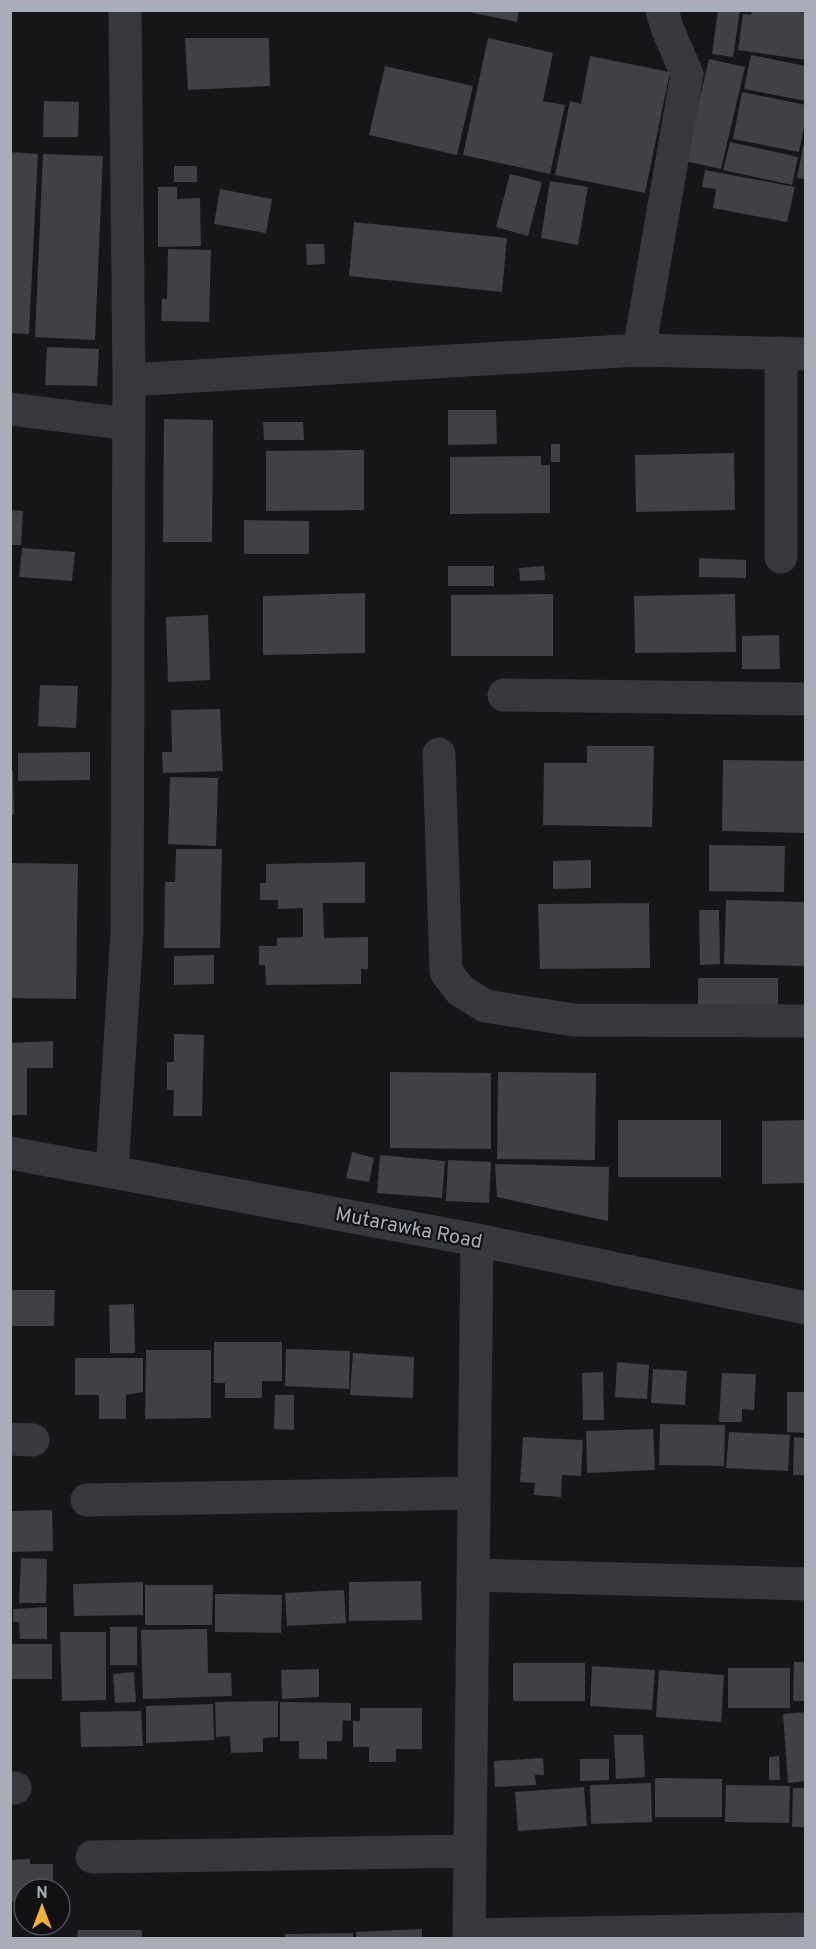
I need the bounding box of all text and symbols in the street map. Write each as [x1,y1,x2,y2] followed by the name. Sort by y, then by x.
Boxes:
[333,1202,484,1256] street label: Mutarawka Road
[12,1877,72,1937] north arrow
[36,1884,48,1904] text: N

